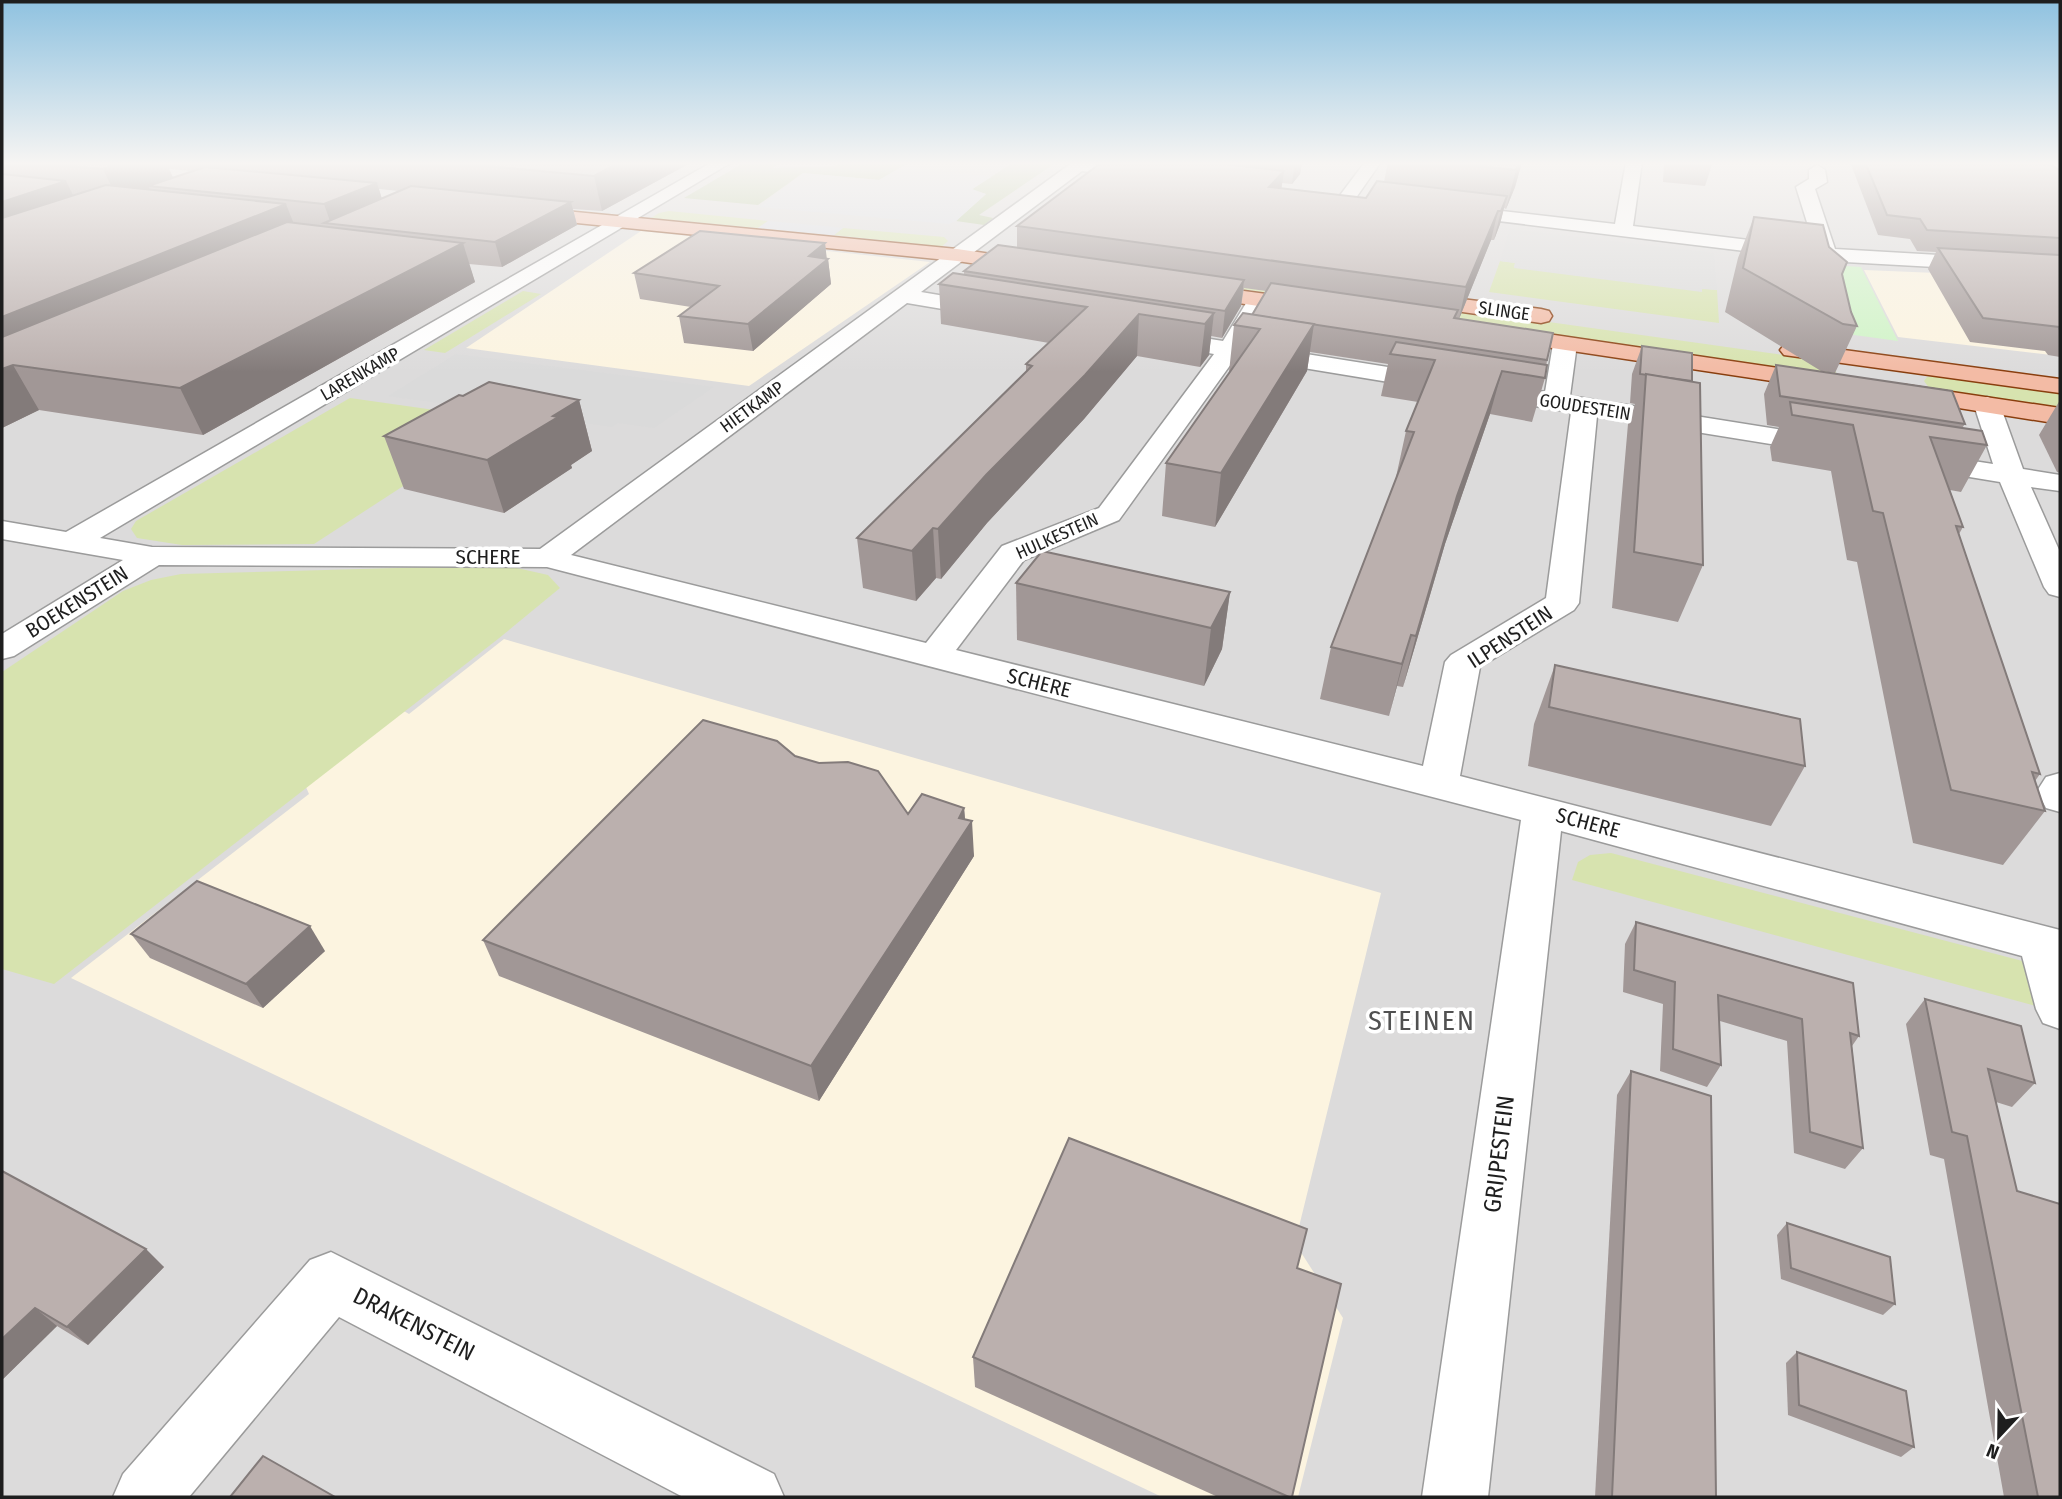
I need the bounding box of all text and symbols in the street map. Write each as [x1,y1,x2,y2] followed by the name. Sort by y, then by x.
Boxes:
[1477,297,1531,325] street label: SLINGE
[316,343,404,405] street label: LARENKAMP
[716,376,788,438] street label: HIETKAMP
[1538,389,1632,425] street label: GOUDESTEIN
[1012,508,1102,564] street label: HULKESTEIN
[456,544,521,570] street label: SCHERE
[21,560,133,644] street label: BOEKENSTEIN
[1463,600,1557,674] street label: ILPENSTEIN
[1004,663,1074,704] street label: SCHERE
[1553,802,1623,844] street label: SCHERE
[1368,1004,1476,1037] district label: STEINEN
[1478,1094,1520,1214] street label: GRIJPESTEIN
[348,1281,480,1367] street label: DRAKENSTEIN
[1964,1401,2034,1471] north arrow
[1983,1439,2002,1464] text: N

